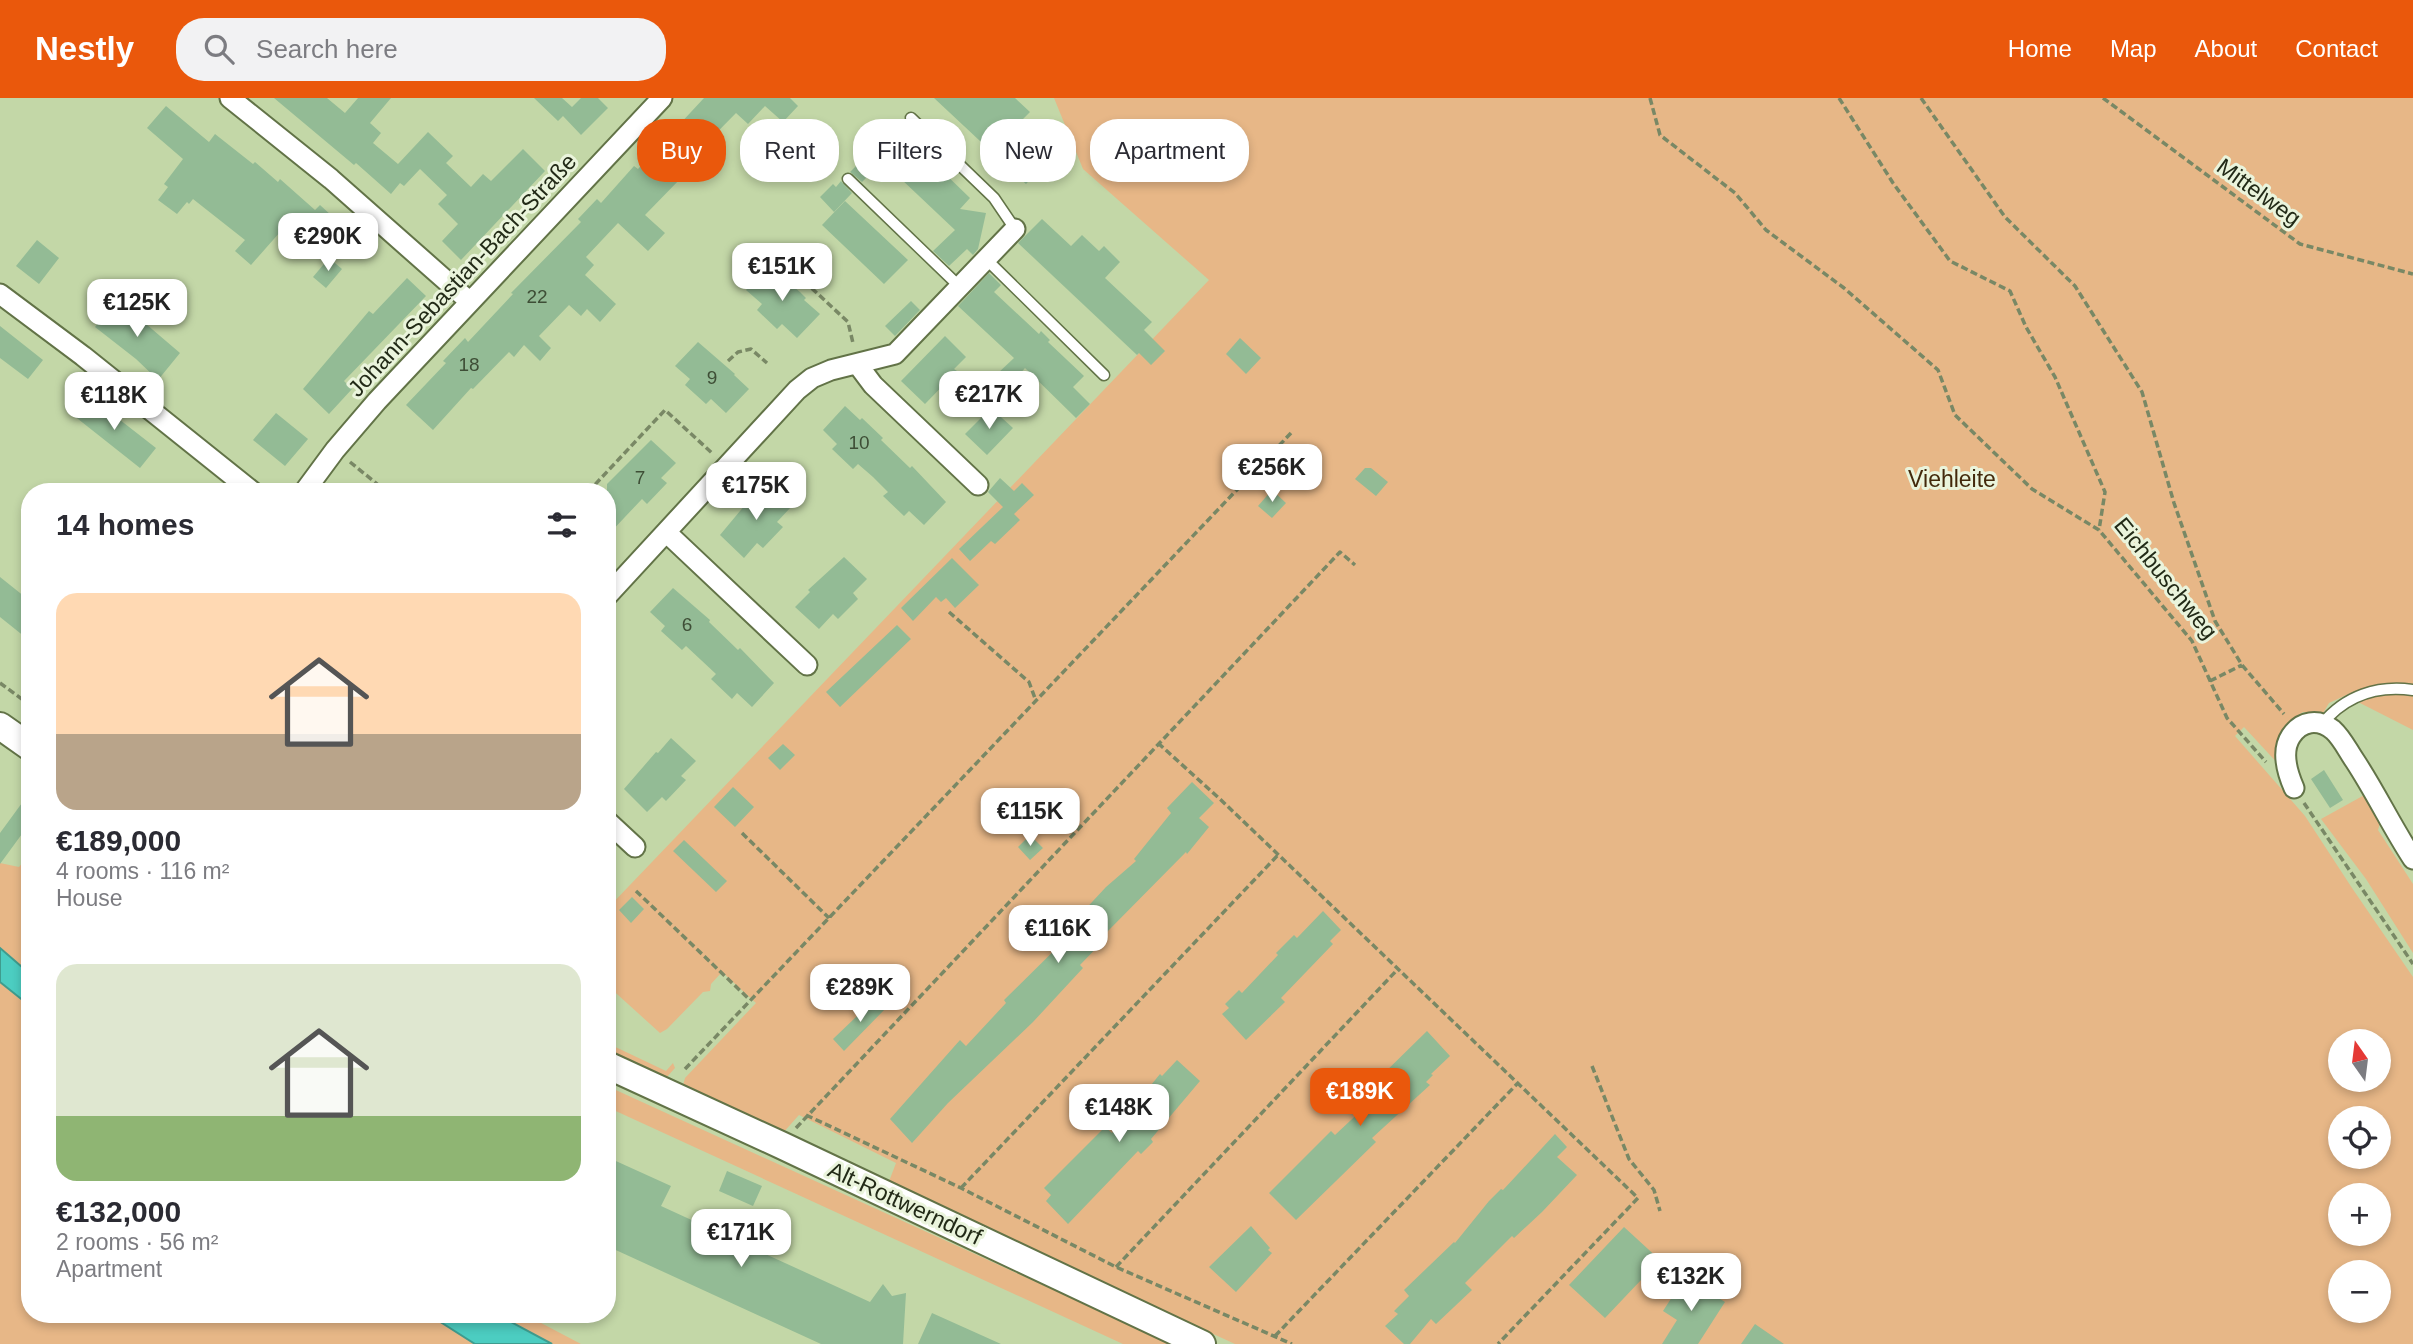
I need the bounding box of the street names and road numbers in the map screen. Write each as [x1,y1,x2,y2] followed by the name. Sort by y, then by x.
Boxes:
[343,148,581,402] street label: Johann-Sebastian-Bach-Straße
[2212,153,2306,231] street label: Mittelweg
[2109,512,2223,644] street label: Eichbuschweg
[824,1156,986,1250] street label: Alt-Rottwerndorf

